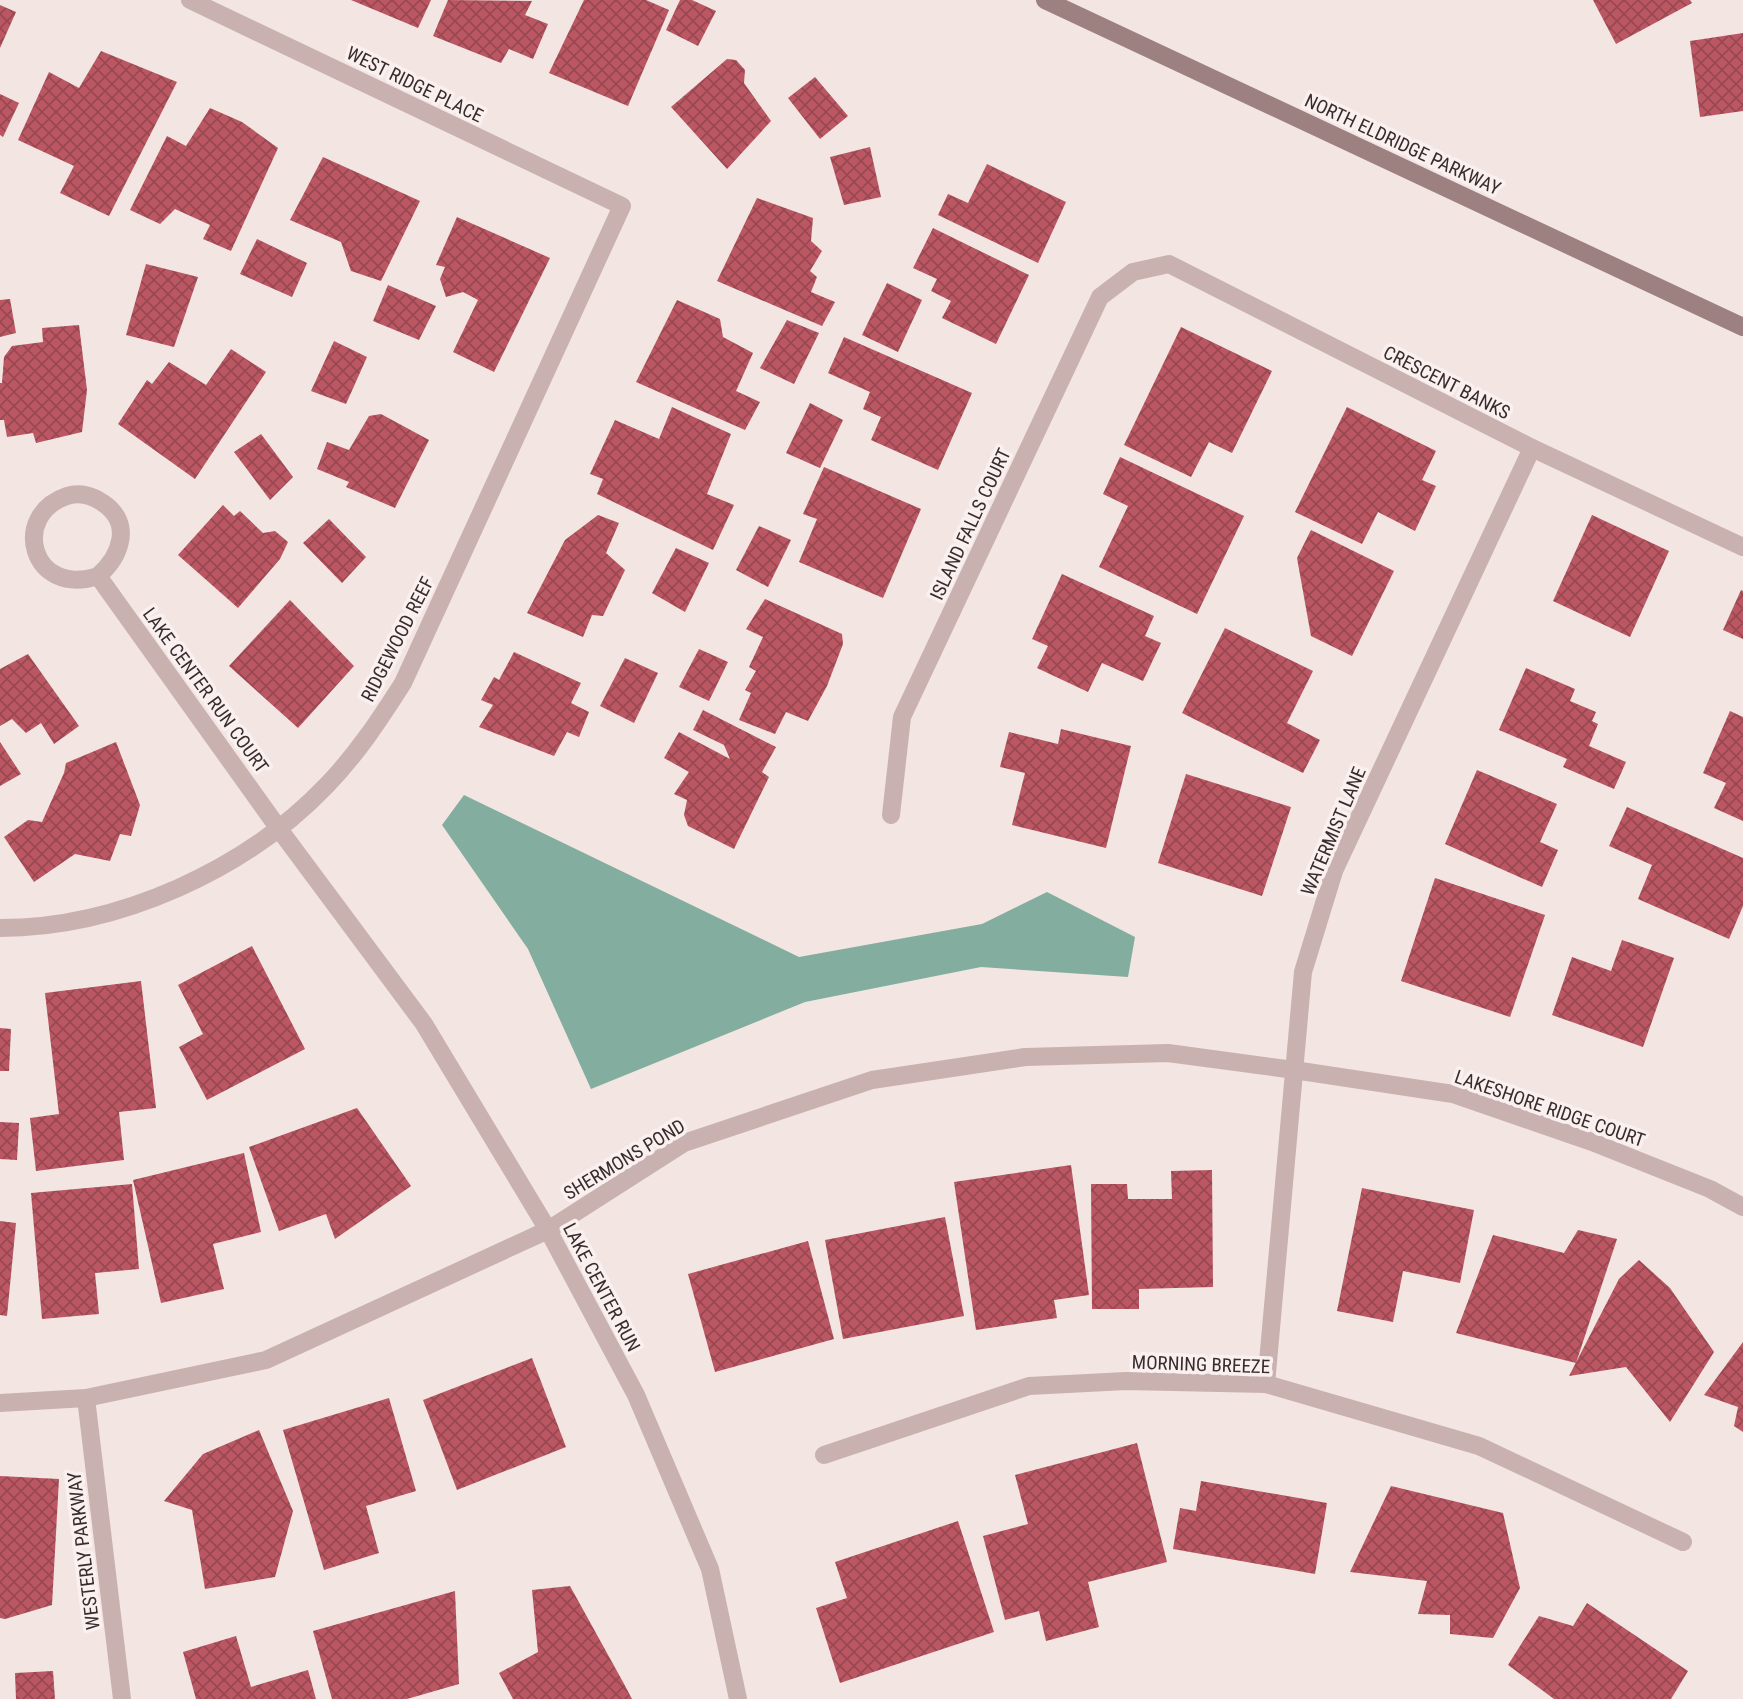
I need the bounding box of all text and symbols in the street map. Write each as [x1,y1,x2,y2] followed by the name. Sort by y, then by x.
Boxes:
[343,41,487,127] street label: WEST RIDGE PLACE
[1301,89,1504,200] street label: NORTH ELDRIDGE PARKWAY
[1380,341,1514,424] street label: CRESCENT BANKS
[925,445,1016,604] street label: ISLAND FALLS COURT
[356,573,439,705] street label: RIDGEWOOD REEF
[138,603,273,778] street label: LAKE CENTER RUN COURT
[1296,763,1371,899] street label: WATERMIST LANE
[1452,1065,1648,1152] street label: LAKESHORE RIDGE COURT
[559,1114,689,1205] street label: SHERMONS POND
[558,1219,645,1355] street label: LAKE CENTER RUN
[1131,1351,1271,1378] street label: MORNING BREEZE
[62,1471,105,1631] street label: WESTERLY PARKWAY

